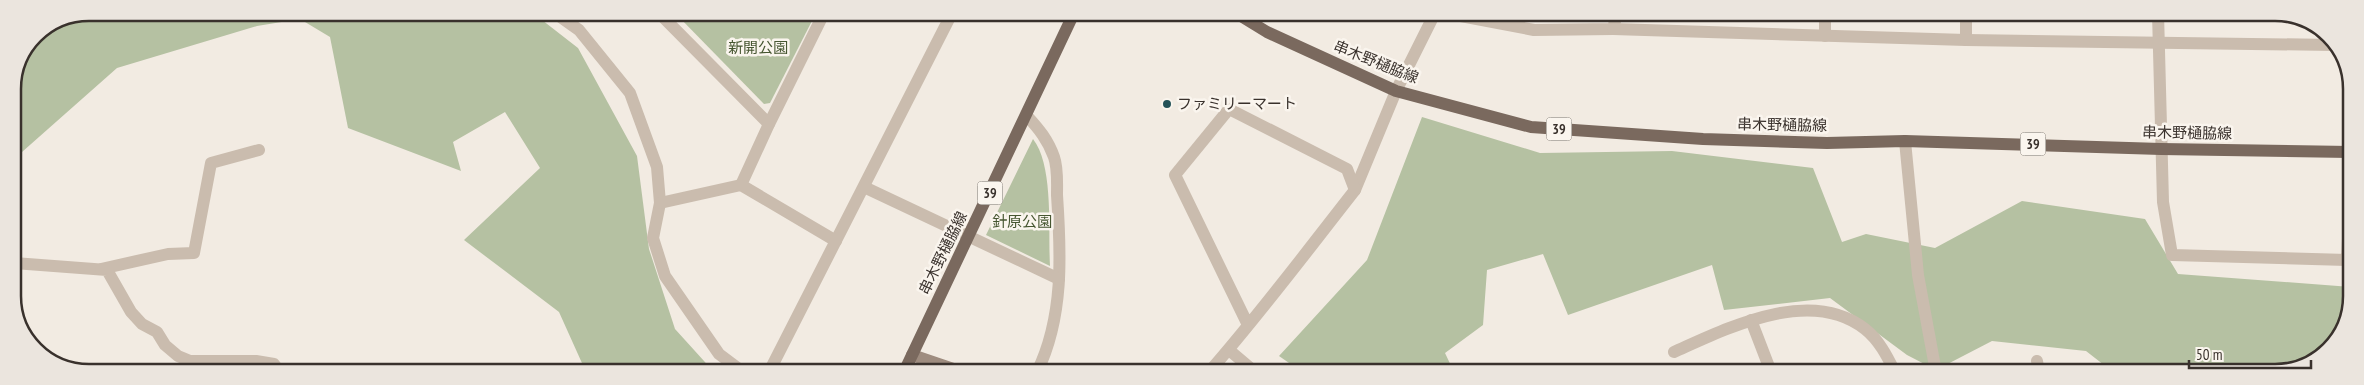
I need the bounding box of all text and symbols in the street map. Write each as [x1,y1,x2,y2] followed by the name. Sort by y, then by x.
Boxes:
[1331,36,1421,87] street label: 串木野樋脇線
[728,38,788,57] park label: 新開公園
[1177,94,1297,113] place label: ファミリーマート
[1161,98,1173,110] marker: ファミリーマート
[1737,114,1827,135] street label: 串木野樋脇線
[1546,118,1572,140] road number: 39
[2142,122,2232,143] street label: 串木野樋脇線
[2020,132,2046,156] road number: 39
[978,182,1002,204] road number: 39
[914,208,971,297] street label: 串木野樋脇線
[992,212,1052,231] park label: 針原公園
[2189,338,2312,370] scale bar
[2196,345,2222,364] text: 50 m

